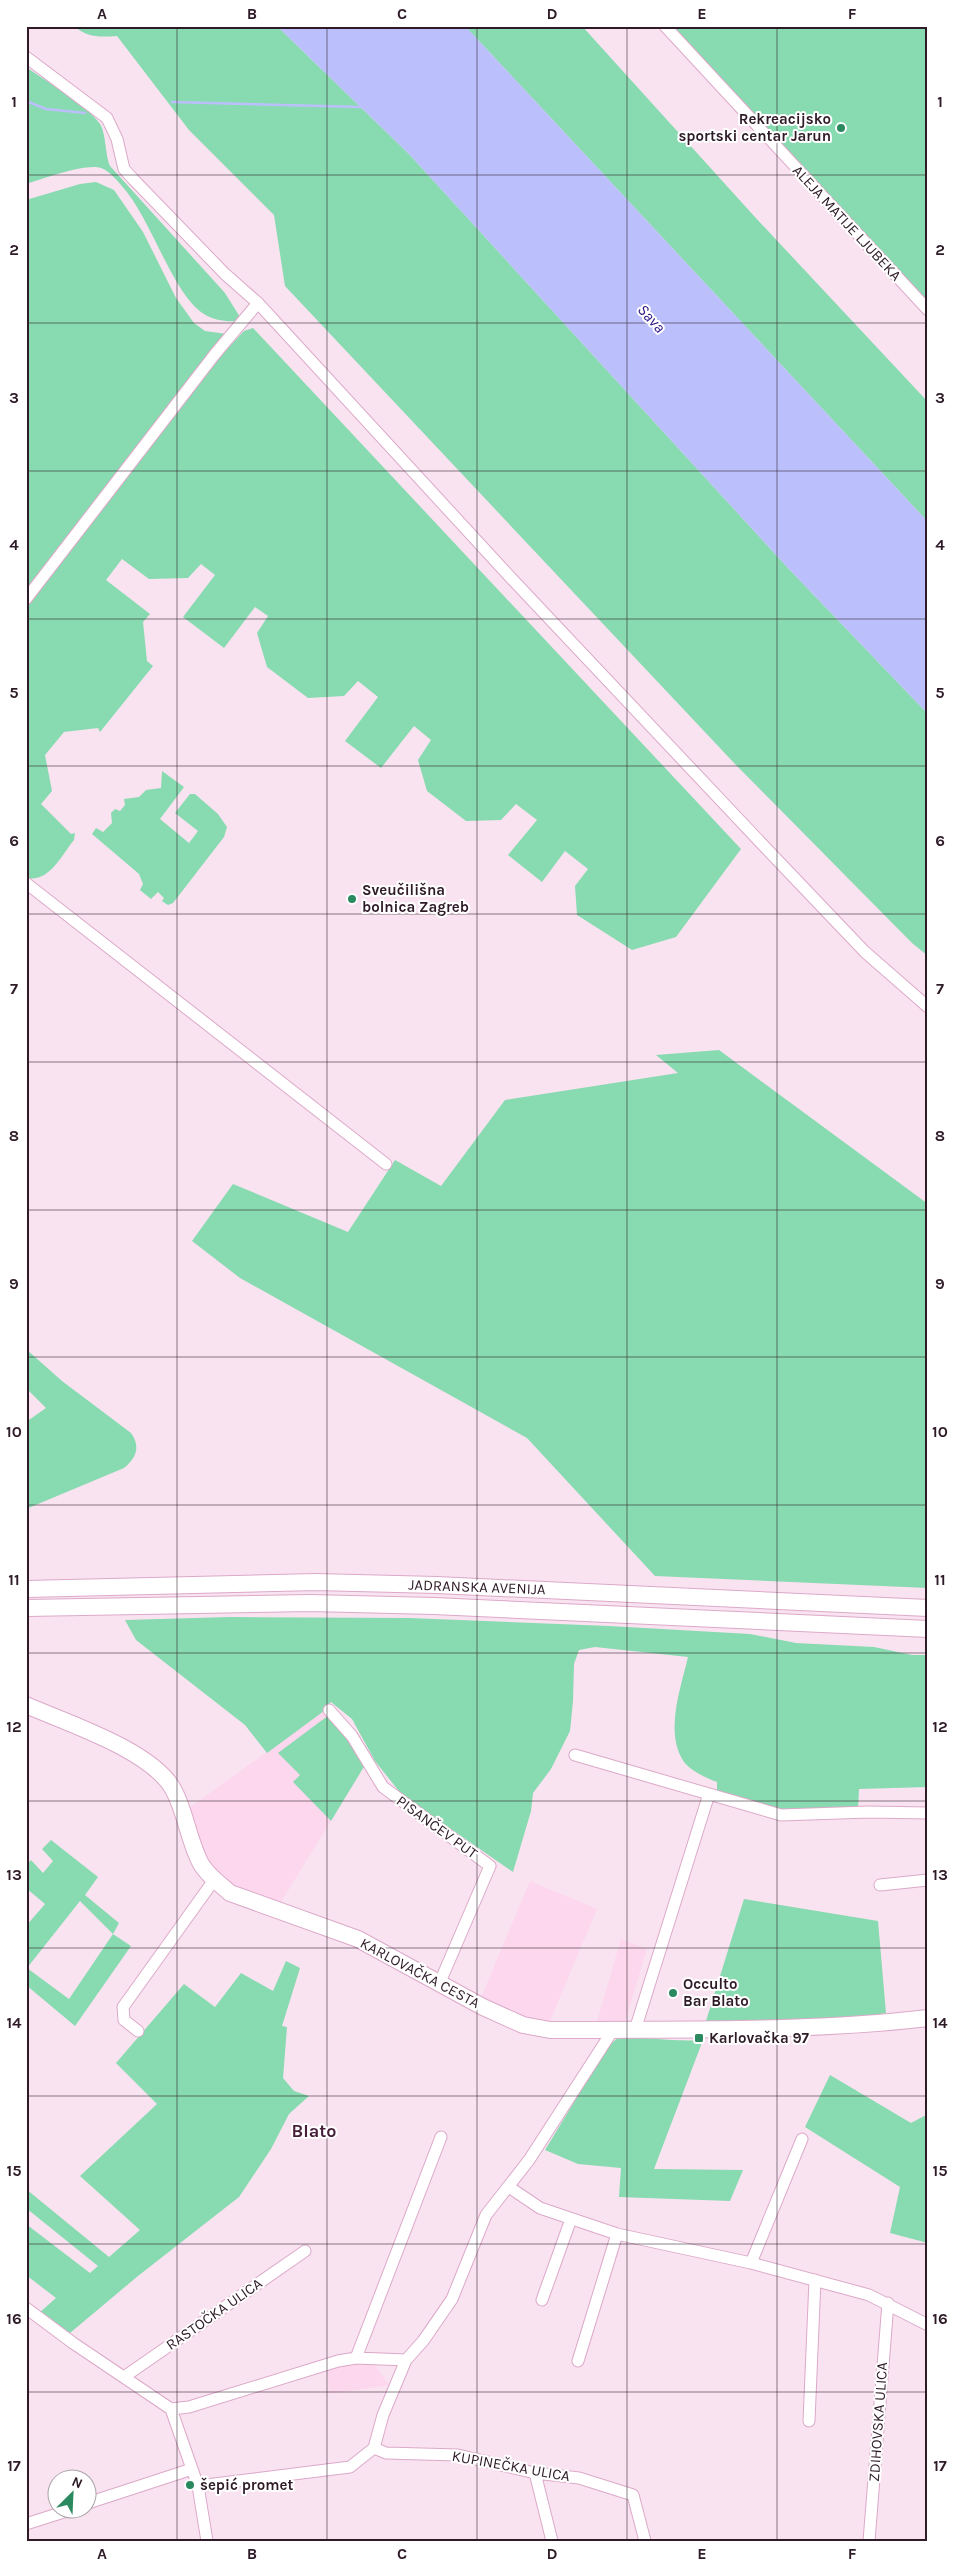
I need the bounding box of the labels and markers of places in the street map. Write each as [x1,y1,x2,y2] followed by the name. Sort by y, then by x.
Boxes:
[678,110,831,145] place label: Rekreacijsko sportski centar Jarun
[835,122,847,134] marker: Rekreacijsko sportski centar Jarun
[362,881,469,916] place label: Sveučilišna bolnica Zagreb
[346,893,358,905] marker: Sveučilišna bolnica Zagreb
[683,1975,749,2010] place label: Occulto Bar Blato
[667,1987,679,1999] marker: Occulto Bar Blato
[709,2029,810,2047] place label: Karlovačka 97
[693,2032,705,2044] marker: Karlovačka 97
[200,2476,293,2494] place label: šepić promet
[184,2479,196,2491] marker: šepić promet

